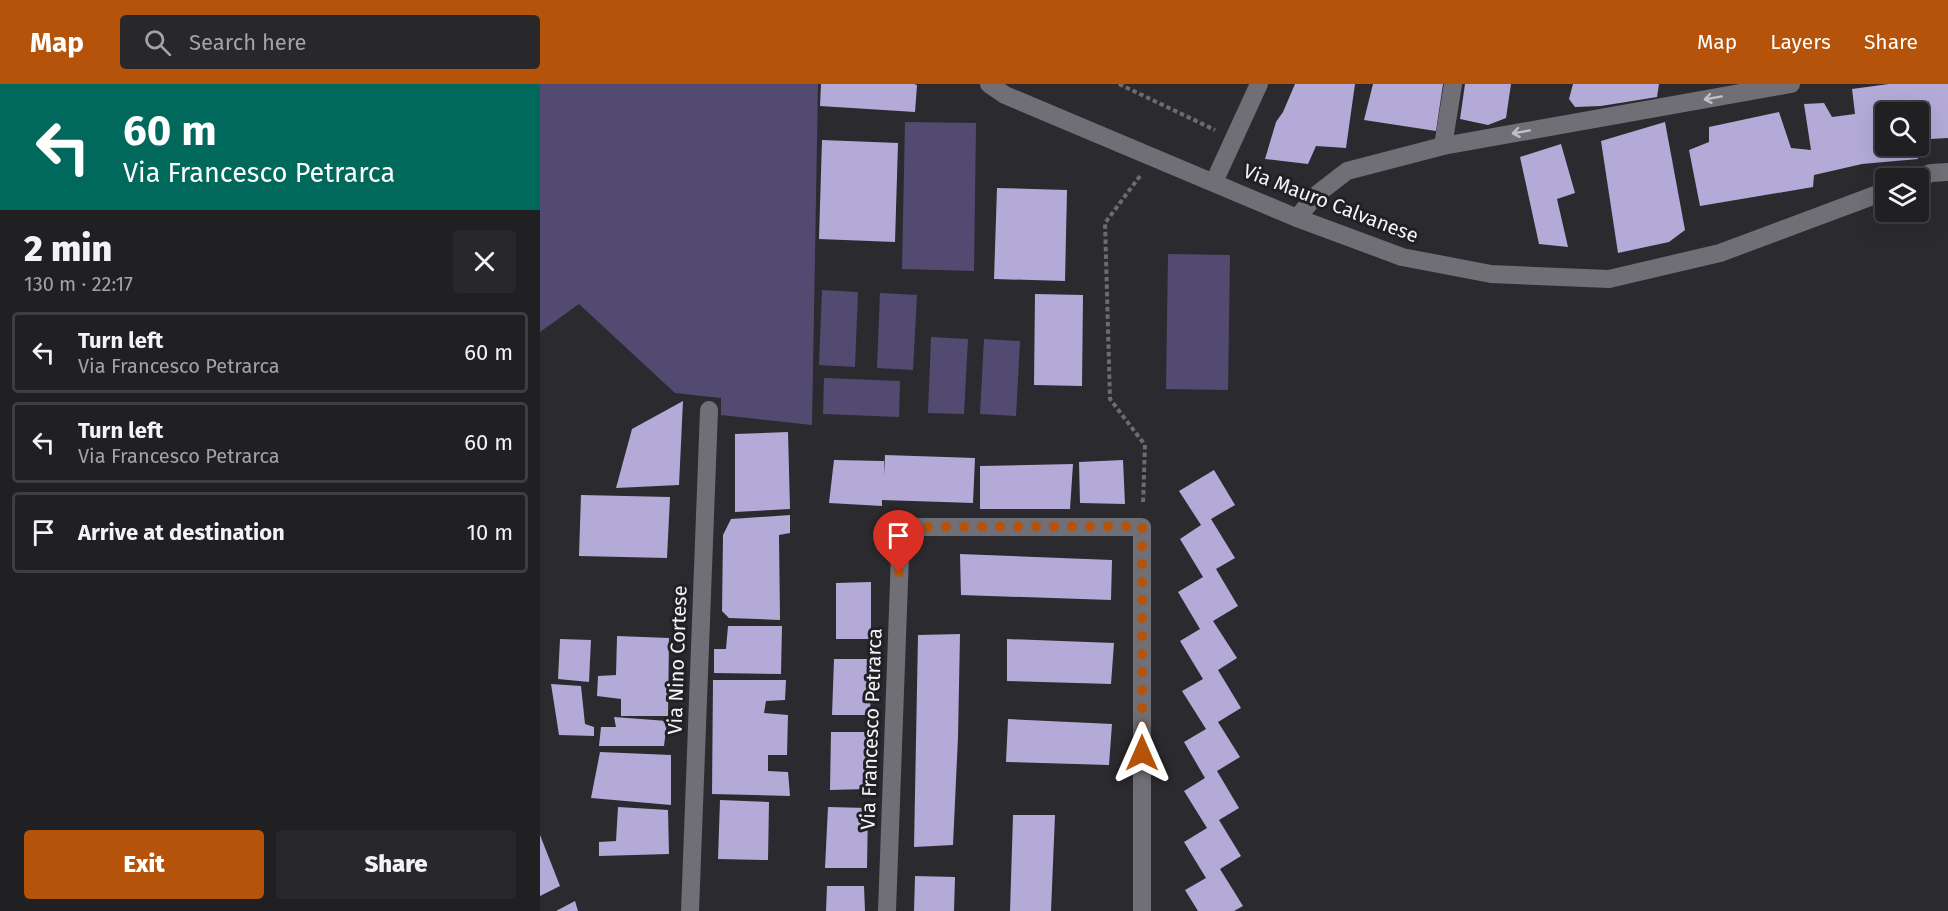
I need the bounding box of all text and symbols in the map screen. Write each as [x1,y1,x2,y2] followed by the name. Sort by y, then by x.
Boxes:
[120,15,540,69] search box
[30,26,84,59] text: Map
[141,26,174,59] icon: search
[189,29,307,56] text: Search here
[1697,29,1737,55] text: Map
[1770,29,1831,55] text: Layers
[1864,29,1918,55] text: Share
[1704,93,1723,104] one-way arrow
[1875,102,1929,222] map controls
[1875,102,1929,156] button: search
[123,106,217,156] text: 60 m
[24,108,102,186] icon: left
[1512,127,1532,138] one-way arrow
[123,157,395,189] text: Via Francesco Petrarca
[1240,159,1422,247] street label: Via Mauro Calvanese
[1875,168,1929,222] button: layers
[24,227,112,271] text: 2 min
[453,230,516,293] button: close
[24,272,133,296] text: 130 m · 22:17
[78,327,163,354] text: Turn left
[27,336,60,369] icon: left
[464,339,513,366] text: 60 m
[78,354,280,378] text: Via Francesco Petrarca
[78,417,163,444] text: Turn left
[27,426,60,459] icon: left
[464,429,513,456] text: 60 m
[78,444,280,468] text: Via Francesco Petrarca
[873,510,924,572] pin
[27,516,60,549] icon: arrive
[78,519,285,546] text: Arrive at destination
[467,519,513,546] text: 10 m
[882,519,915,552] icon: arrive
[662,585,692,735] street label: Via Nino Cortese
[855,628,887,830] street label: Via Francesco Petrarca
[1110,721,1174,785] position arrow
[24,830,264,899] button: Exit
[276,830,516,899] button: Share

